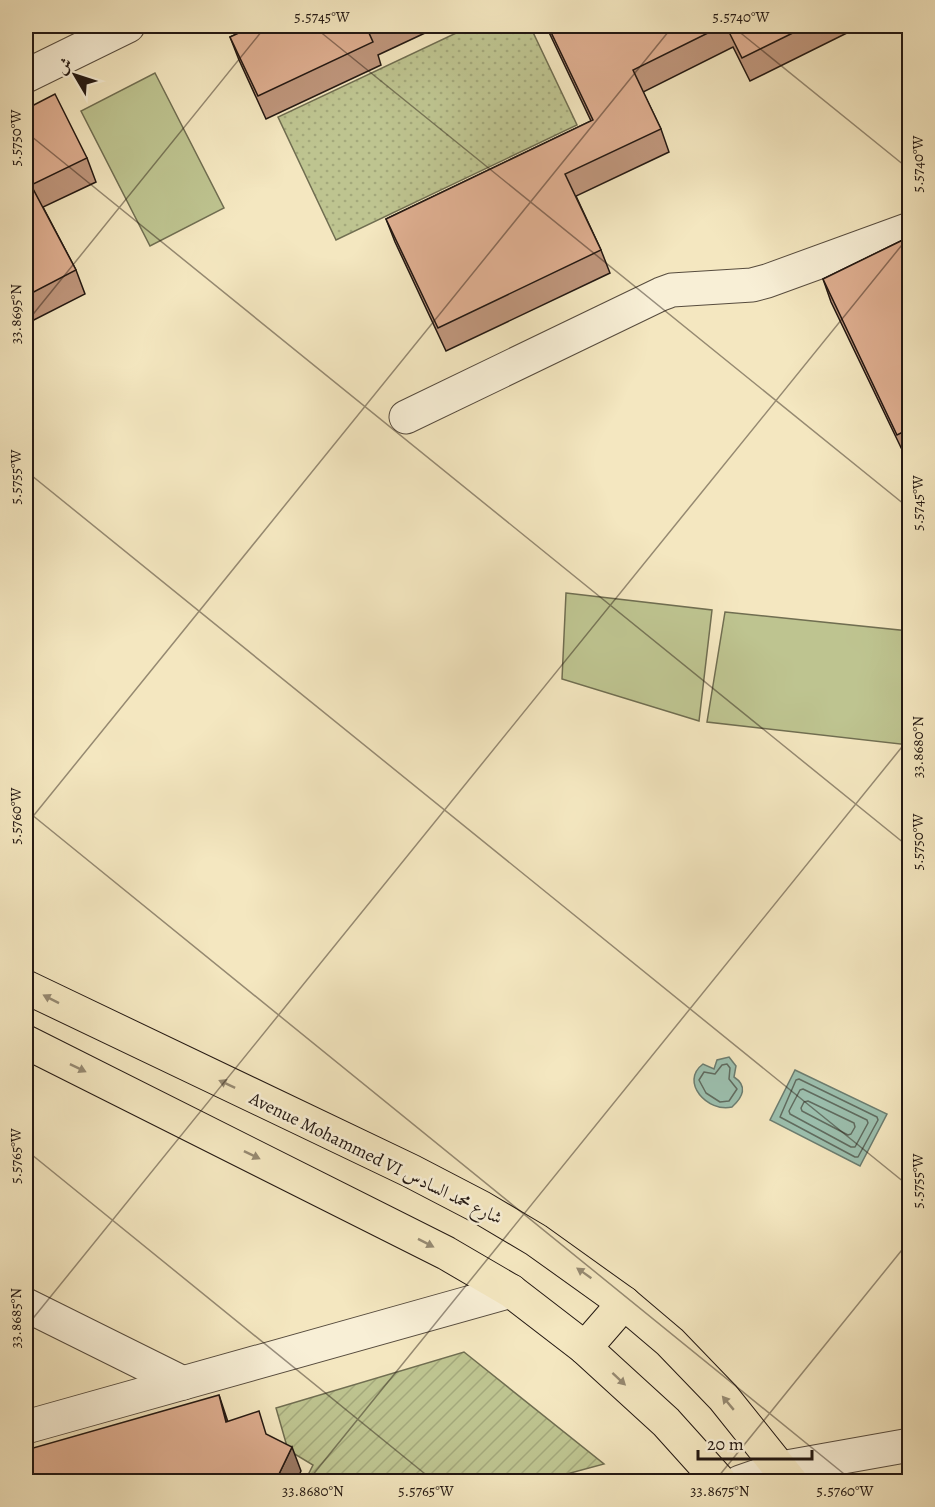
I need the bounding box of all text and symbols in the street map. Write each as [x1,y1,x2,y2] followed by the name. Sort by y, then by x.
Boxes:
[294,7,350,27] text: 5.5745°W
[712,7,770,27] text: 5.5740°W
[45,45,105,105] north arrow
[51,53,78,79] text: ش
[6,110,26,166] text: 5.5750°W
[908,135,928,193] text: 5.5740°W
[6,284,26,344] text: 33.8695°N
[6,449,26,505] text: 5.5755°W
[908,475,928,531] text: 5.5745°W
[908,716,928,778] text: 33.8680°N
[6,787,26,845] text: 5.5760°W
[908,814,928,870] text: 5.5750°W
[42,995,59,1004] one-way arrow
[69,1063,86,1073] one-way arrow
[218,1079,235,1088] one-way arrow
[243,1086,506,1233] street label: Avenue Mohammed VI شارع محمد السادس
[6,1128,26,1184] text: 5.5765°W
[244,1150,261,1159] one-way arrow
[908,1153,928,1209] text: 5.5755°W
[418,1238,435,1247] one-way arrow
[576,1268,592,1279] one-way arrow
[6,1288,26,1348] text: 33.8685°N
[612,1372,627,1386] one-way arrow
[722,1396,735,1411] one-way arrow
[698,1423,812,1461] scale bar
[707,1432,744,1456] text: 20 m
[282,1481,344,1501] text: 33.8680°N
[398,1481,454,1501] text: 5.5765°W
[690,1481,750,1501] text: 33.8675°N
[816,1481,874,1501] text: 5.5760°W

